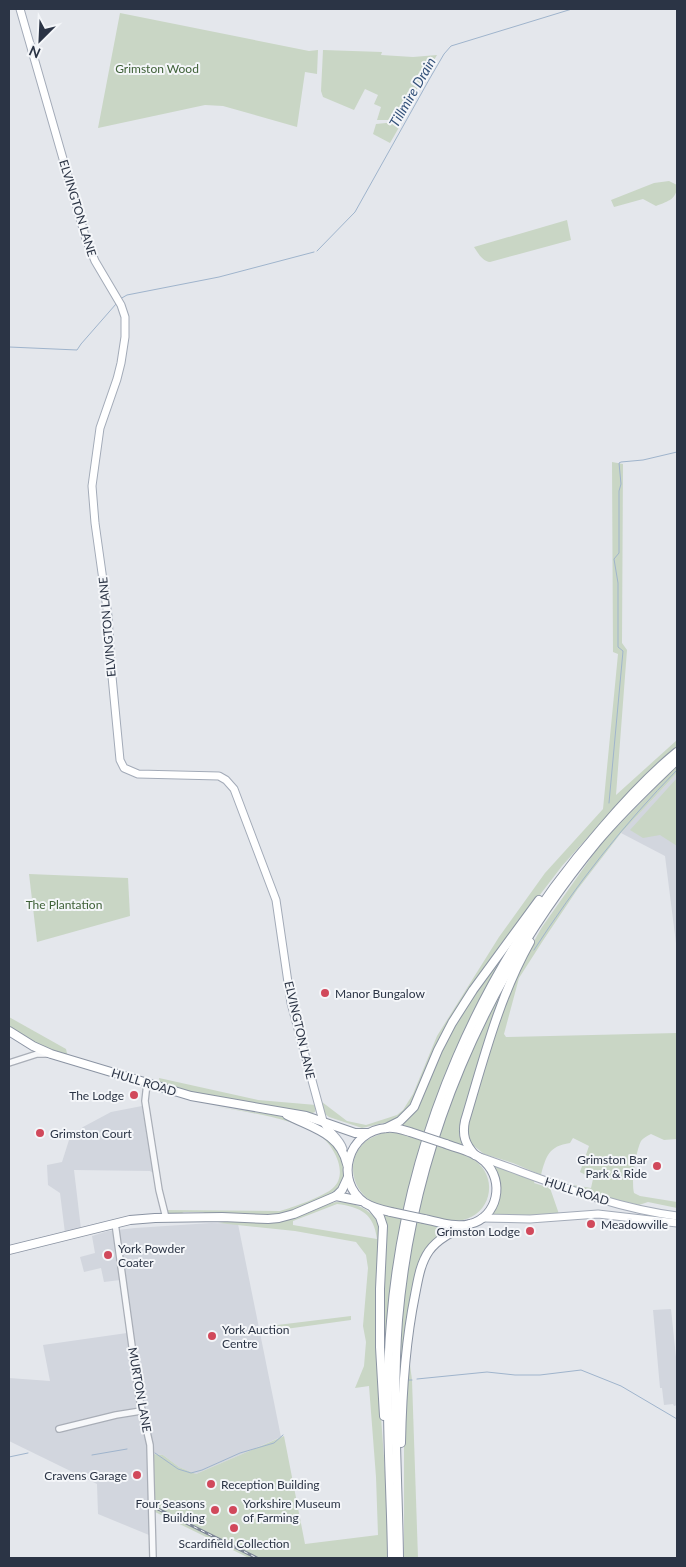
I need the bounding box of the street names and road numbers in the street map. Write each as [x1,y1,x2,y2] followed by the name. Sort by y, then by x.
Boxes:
[56,158,100,258] street label: ELVINGTON LANE
[95,576,119,678] street label: ELVINGTON LANE
[281,979,319,1081] street label: ELVINGTON LANE
[110,1065,178,1099] street label: HULL ROAD
[543,1174,611,1208] street label: HULL ROAD
[125,1346,155,1434] street label: MURTON LANE

